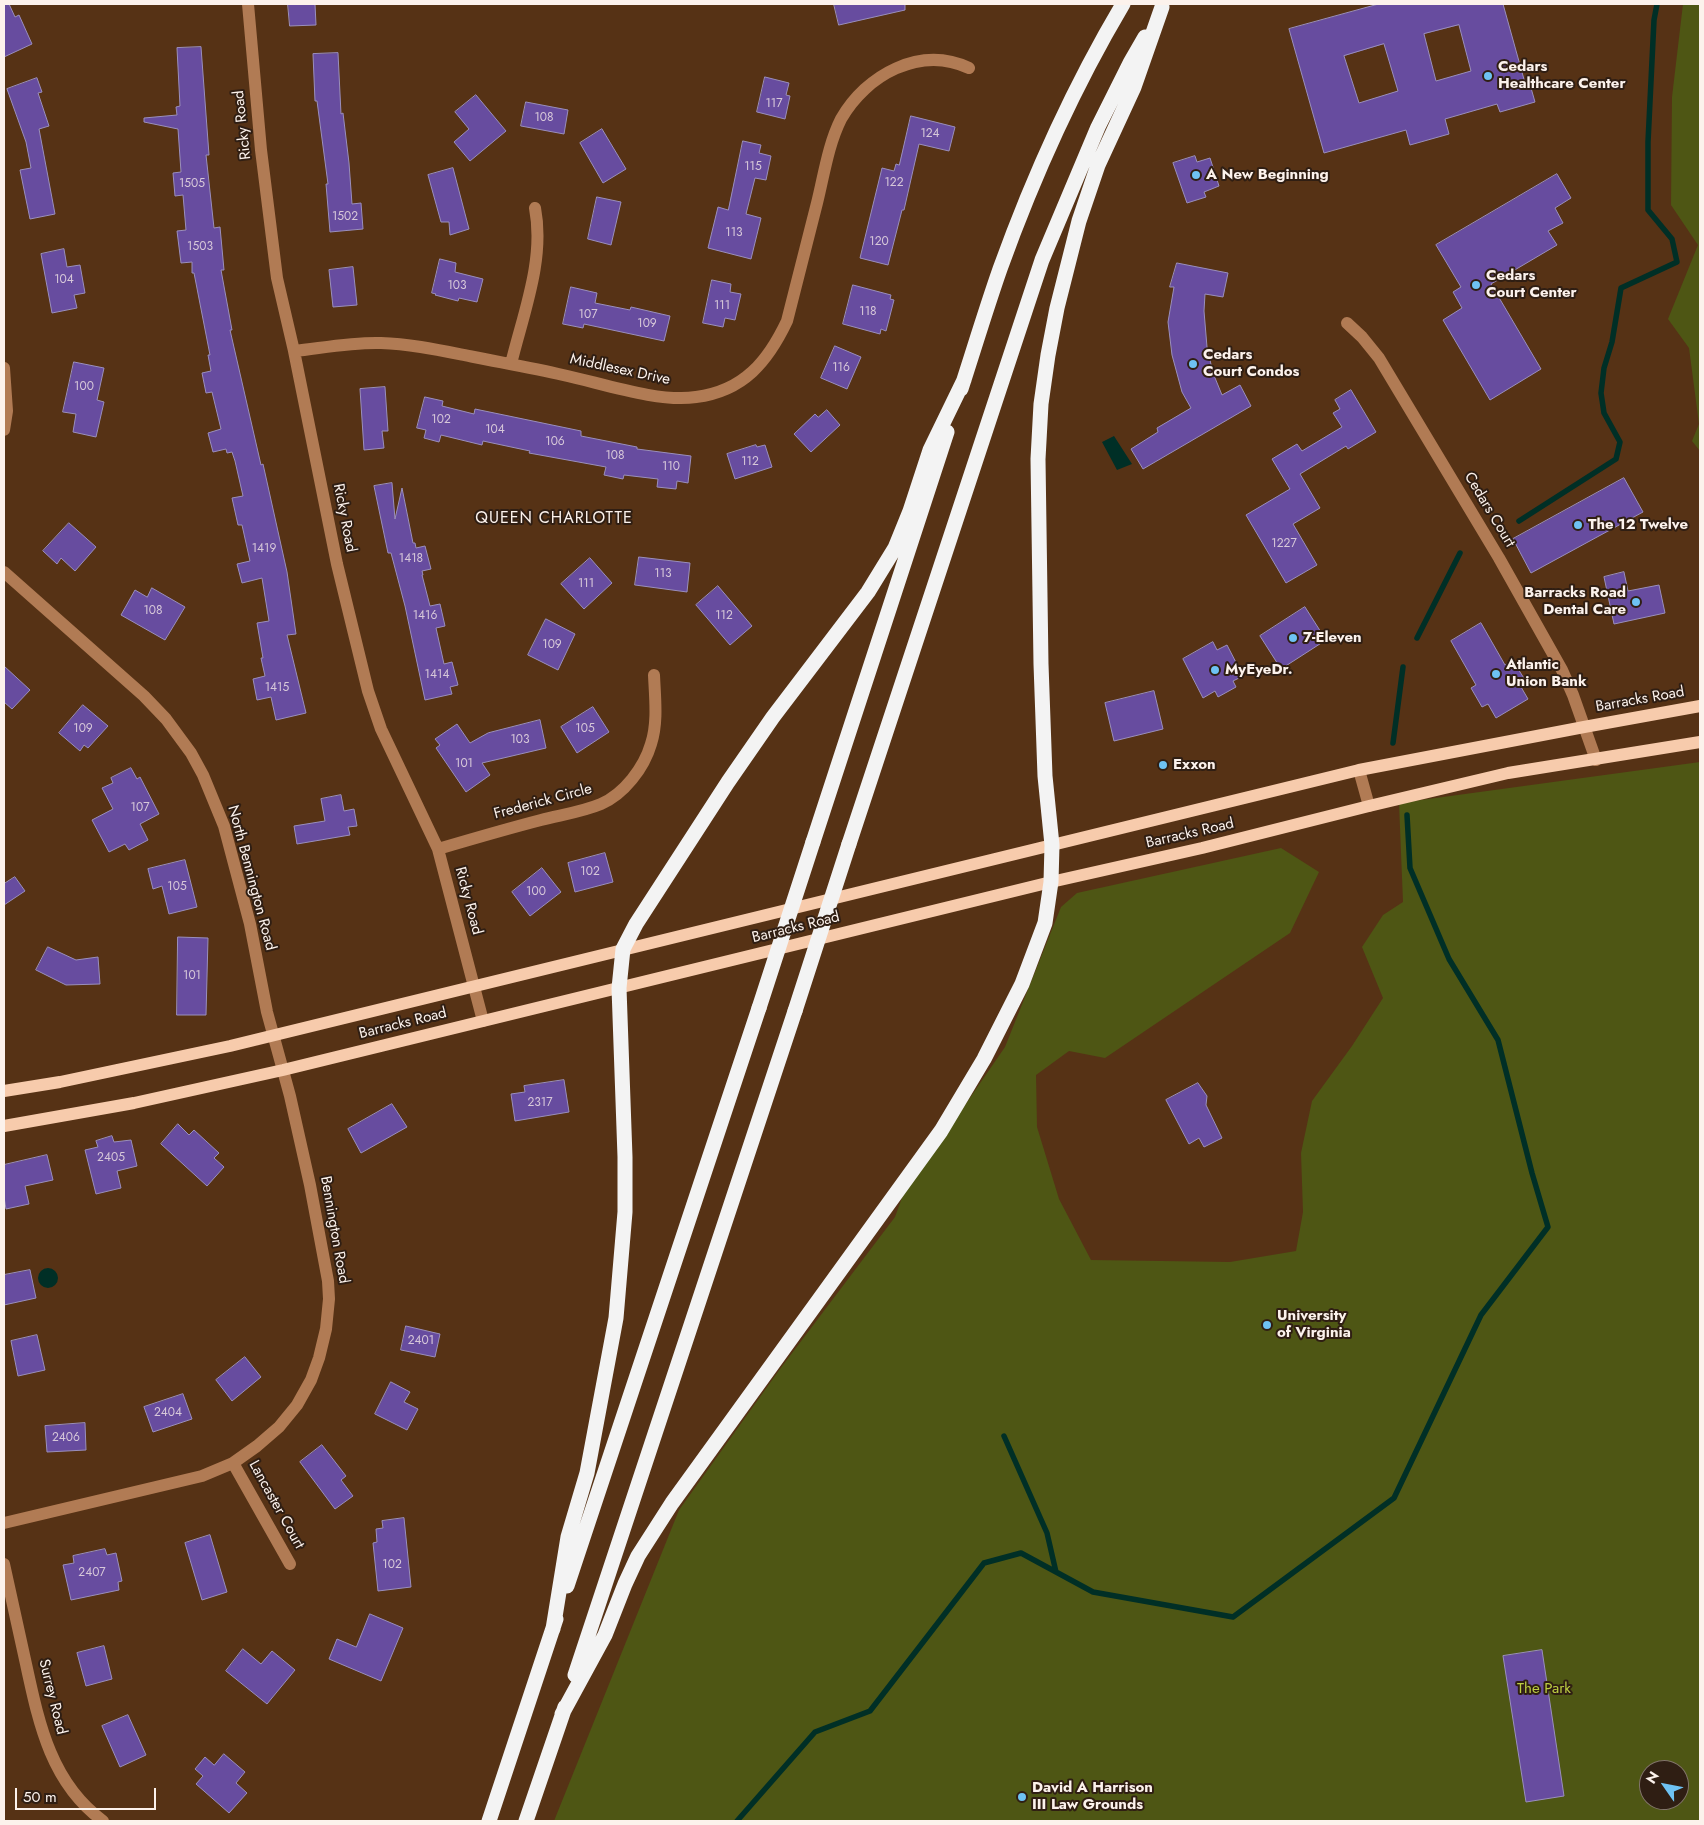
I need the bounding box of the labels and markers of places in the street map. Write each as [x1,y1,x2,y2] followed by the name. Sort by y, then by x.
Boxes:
[1498,58,1626,93] place label: Cedars Healthcare Center
[1482,70,1494,82] marker: Cedars Healthcare Center
[1206,166,1329,184] place label: A New Beginning
[1190,169,1202,181] marker: A New Beginning
[1486,267,1577,302] place label: Cedars Court Center
[1470,279,1482,291] marker: Cedars Court Center
[1203,346,1299,381] place label: Cedars Court Condos
[1187,358,1199,370] marker: Cedars Court Condos
[1588,516,1688,534] place label: The 12 Twelve
[1572,519,1584,531] marker: The 12 Twelve
[1524,584,1626,619] place label: Barracks Road Dental Care
[1630,596,1642,608] marker: Barracks Road Dental Care
[1303,629,1362,647] place label: 7-Eleven
[1287,632,1299,644] marker: 7-Eleven
[1506,656,1587,691] place label: Atlantic Union Bank
[1225,661,1292,679] place label: MyEyeDr.
[1209,664,1221,676] marker: MyEyeDr.
[1490,668,1502,680] marker: Atlantic Union Bank
[1173,756,1216,774] place label: Exxon
[1157,759,1169,771] marker: Exxon
[1277,1307,1351,1342] place label: University of Virginia
[1261,1319,1273,1331] marker: University of Virginia
[1032,1779,1153,1814] place label: David A Harrison III Law Grounds
[1016,1791,1028,1803] marker: David A Harrison III Law Grounds

